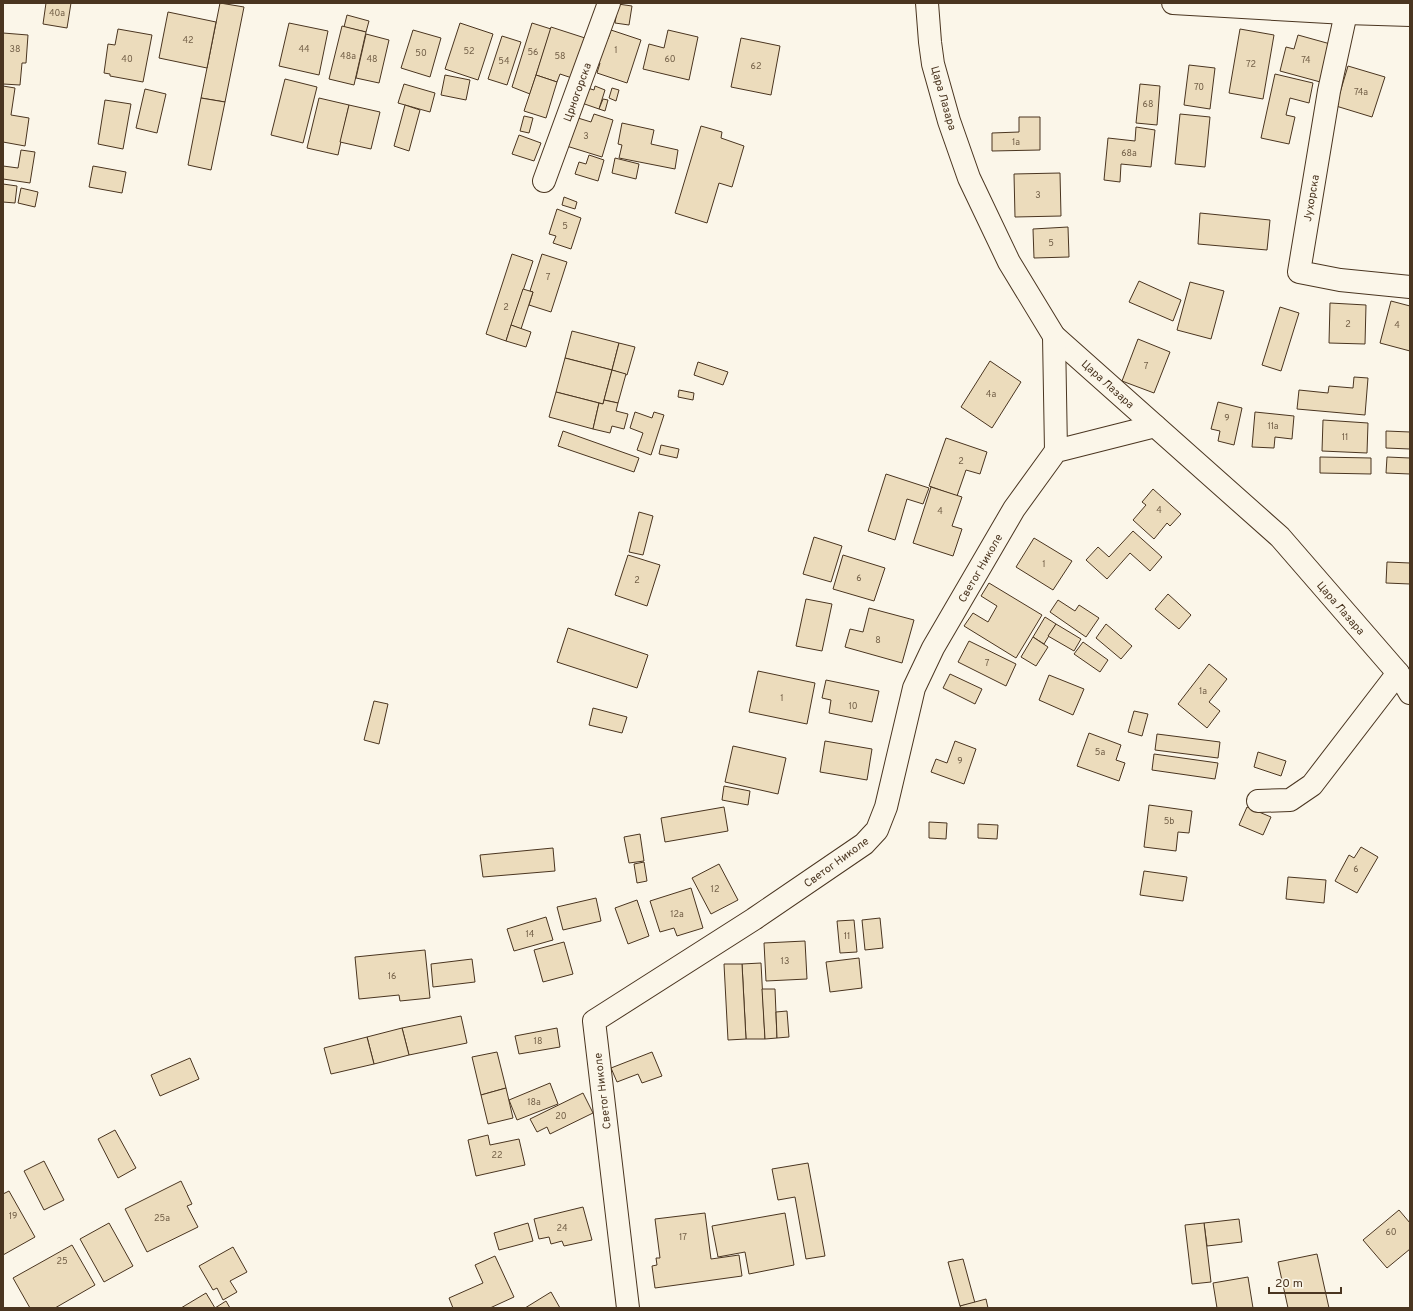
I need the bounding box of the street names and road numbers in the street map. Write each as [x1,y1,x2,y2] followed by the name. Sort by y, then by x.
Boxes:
[561,61,595,124] street label: Црногорска
[927,64,959,132] street label: Цара Лазара
[1301,173,1323,223] street label: Јухорска
[1078,357,1137,412] street label: Цара Лазара
[956,532,1006,605] street label: Светог Николе
[1313,579,1367,638] street label: Цара Лазара
[801,834,872,891] street label: Светог Николе
[591,1052,615,1130] street label: Светог Николе

